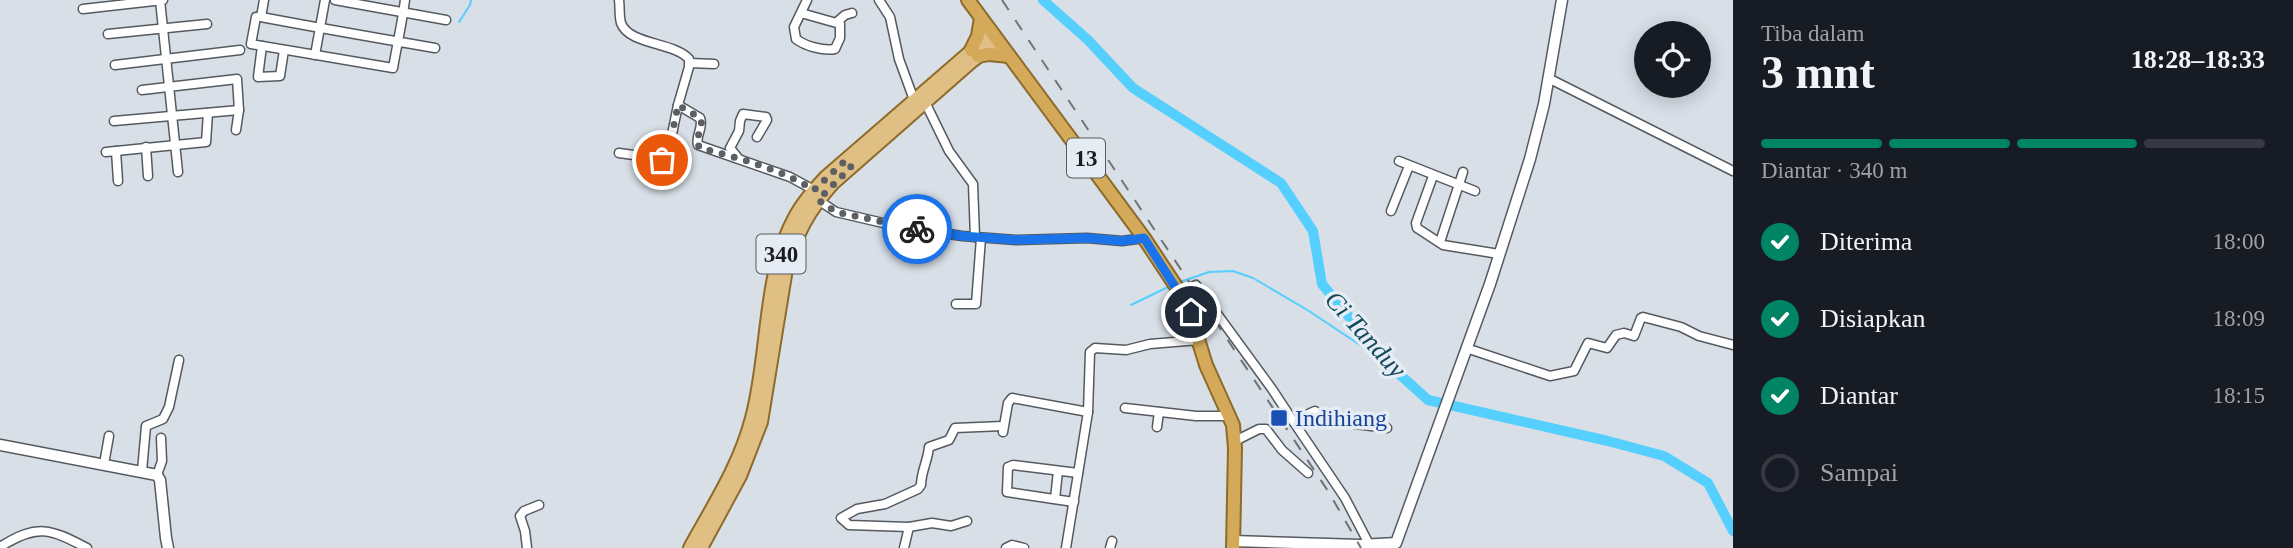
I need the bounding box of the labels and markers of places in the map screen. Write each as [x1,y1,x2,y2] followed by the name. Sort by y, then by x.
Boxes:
[632,130,692,190] pin
[1161,282,1221,342] pin
[1295,405,1387,431] place label: Indihiang
[1269,408,1289,428] marker: Indihiang

